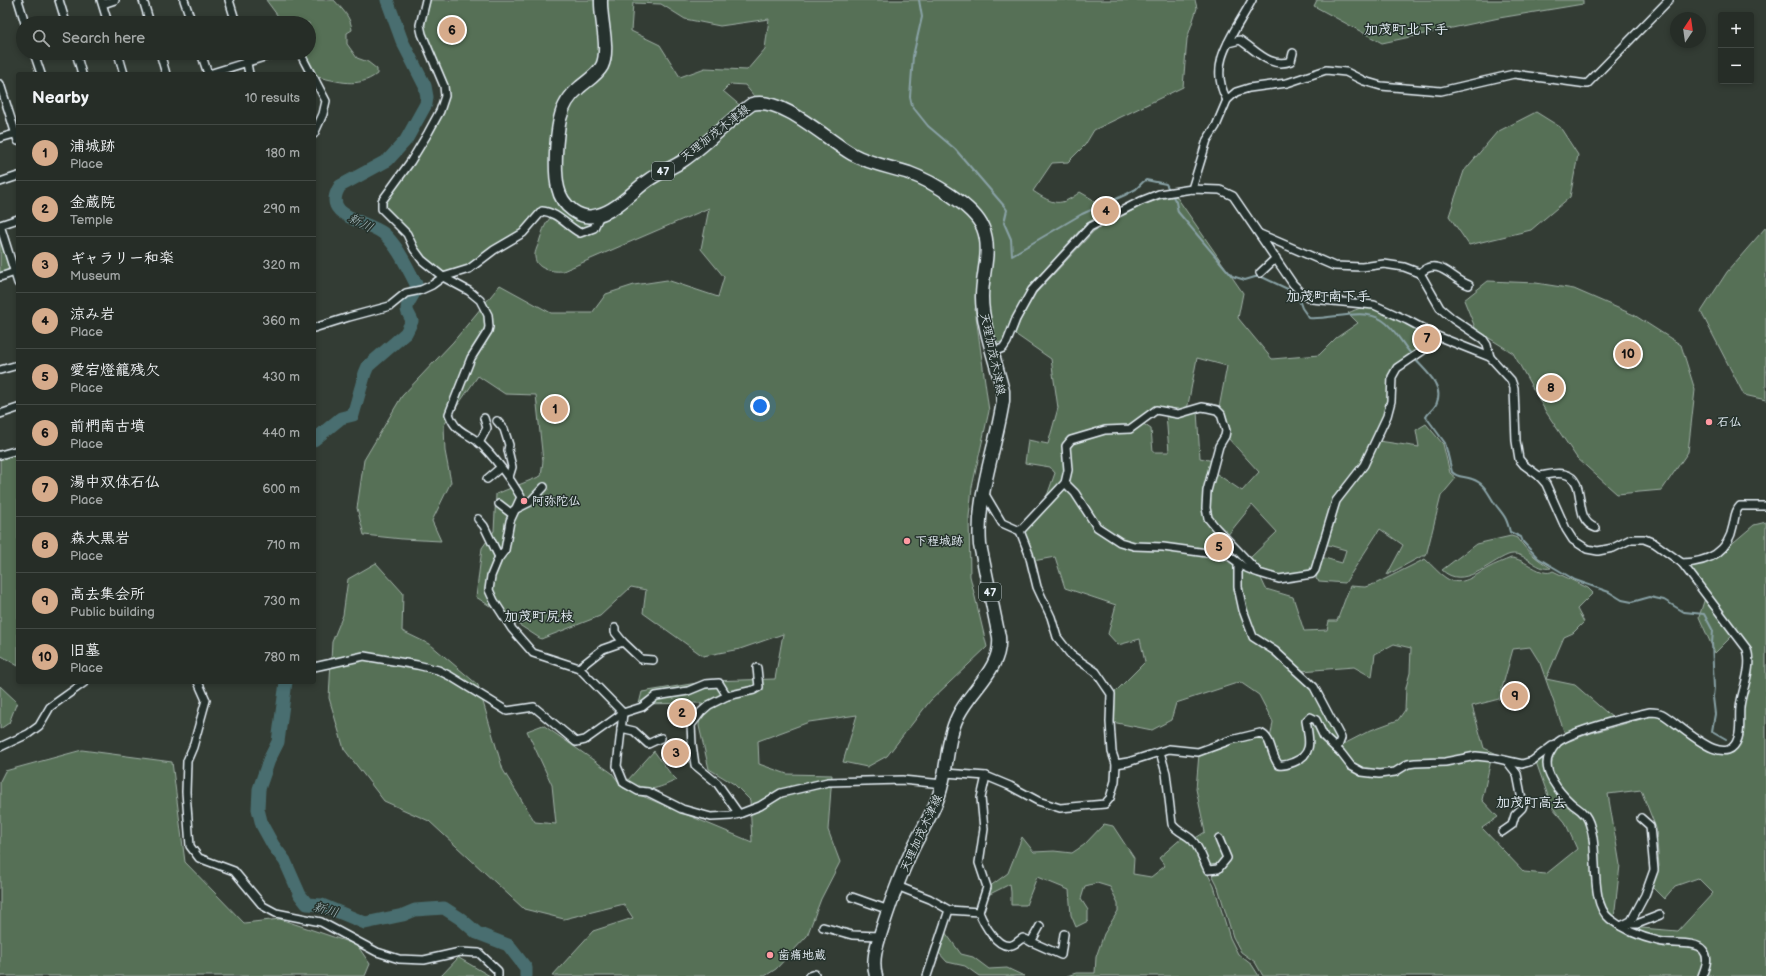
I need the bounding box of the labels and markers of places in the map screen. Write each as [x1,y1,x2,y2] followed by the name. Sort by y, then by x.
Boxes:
[439,15,465,45] pin: 6
[1093,196,1119,226] pin: 4
[1414,324,1440,354] pin: 7
[1615,339,1641,369] pin: 10
[1538,373,1564,403] pin: 8
[542,394,568,424] pin: 1
[1717,415,1741,430] place label: 石仏
[1704,417,1714,427] marker: 石仏
[532,494,580,509] place label: 阿弥陀仏
[519,496,529,506] marker: 阿弥陀仏
[1206,532,1232,562] pin: 5
[915,534,963,549] place label: 下程城跡
[902,536,912,546] marker: 下程城跡
[1502,681,1528,711] pin: 9
[669,698,695,728] pin: 2
[663,738,689,768] pin: 3
[778,948,826,963] place label: 歯痛地蔵
[765,950,775,960] marker: 歯痛地蔵

